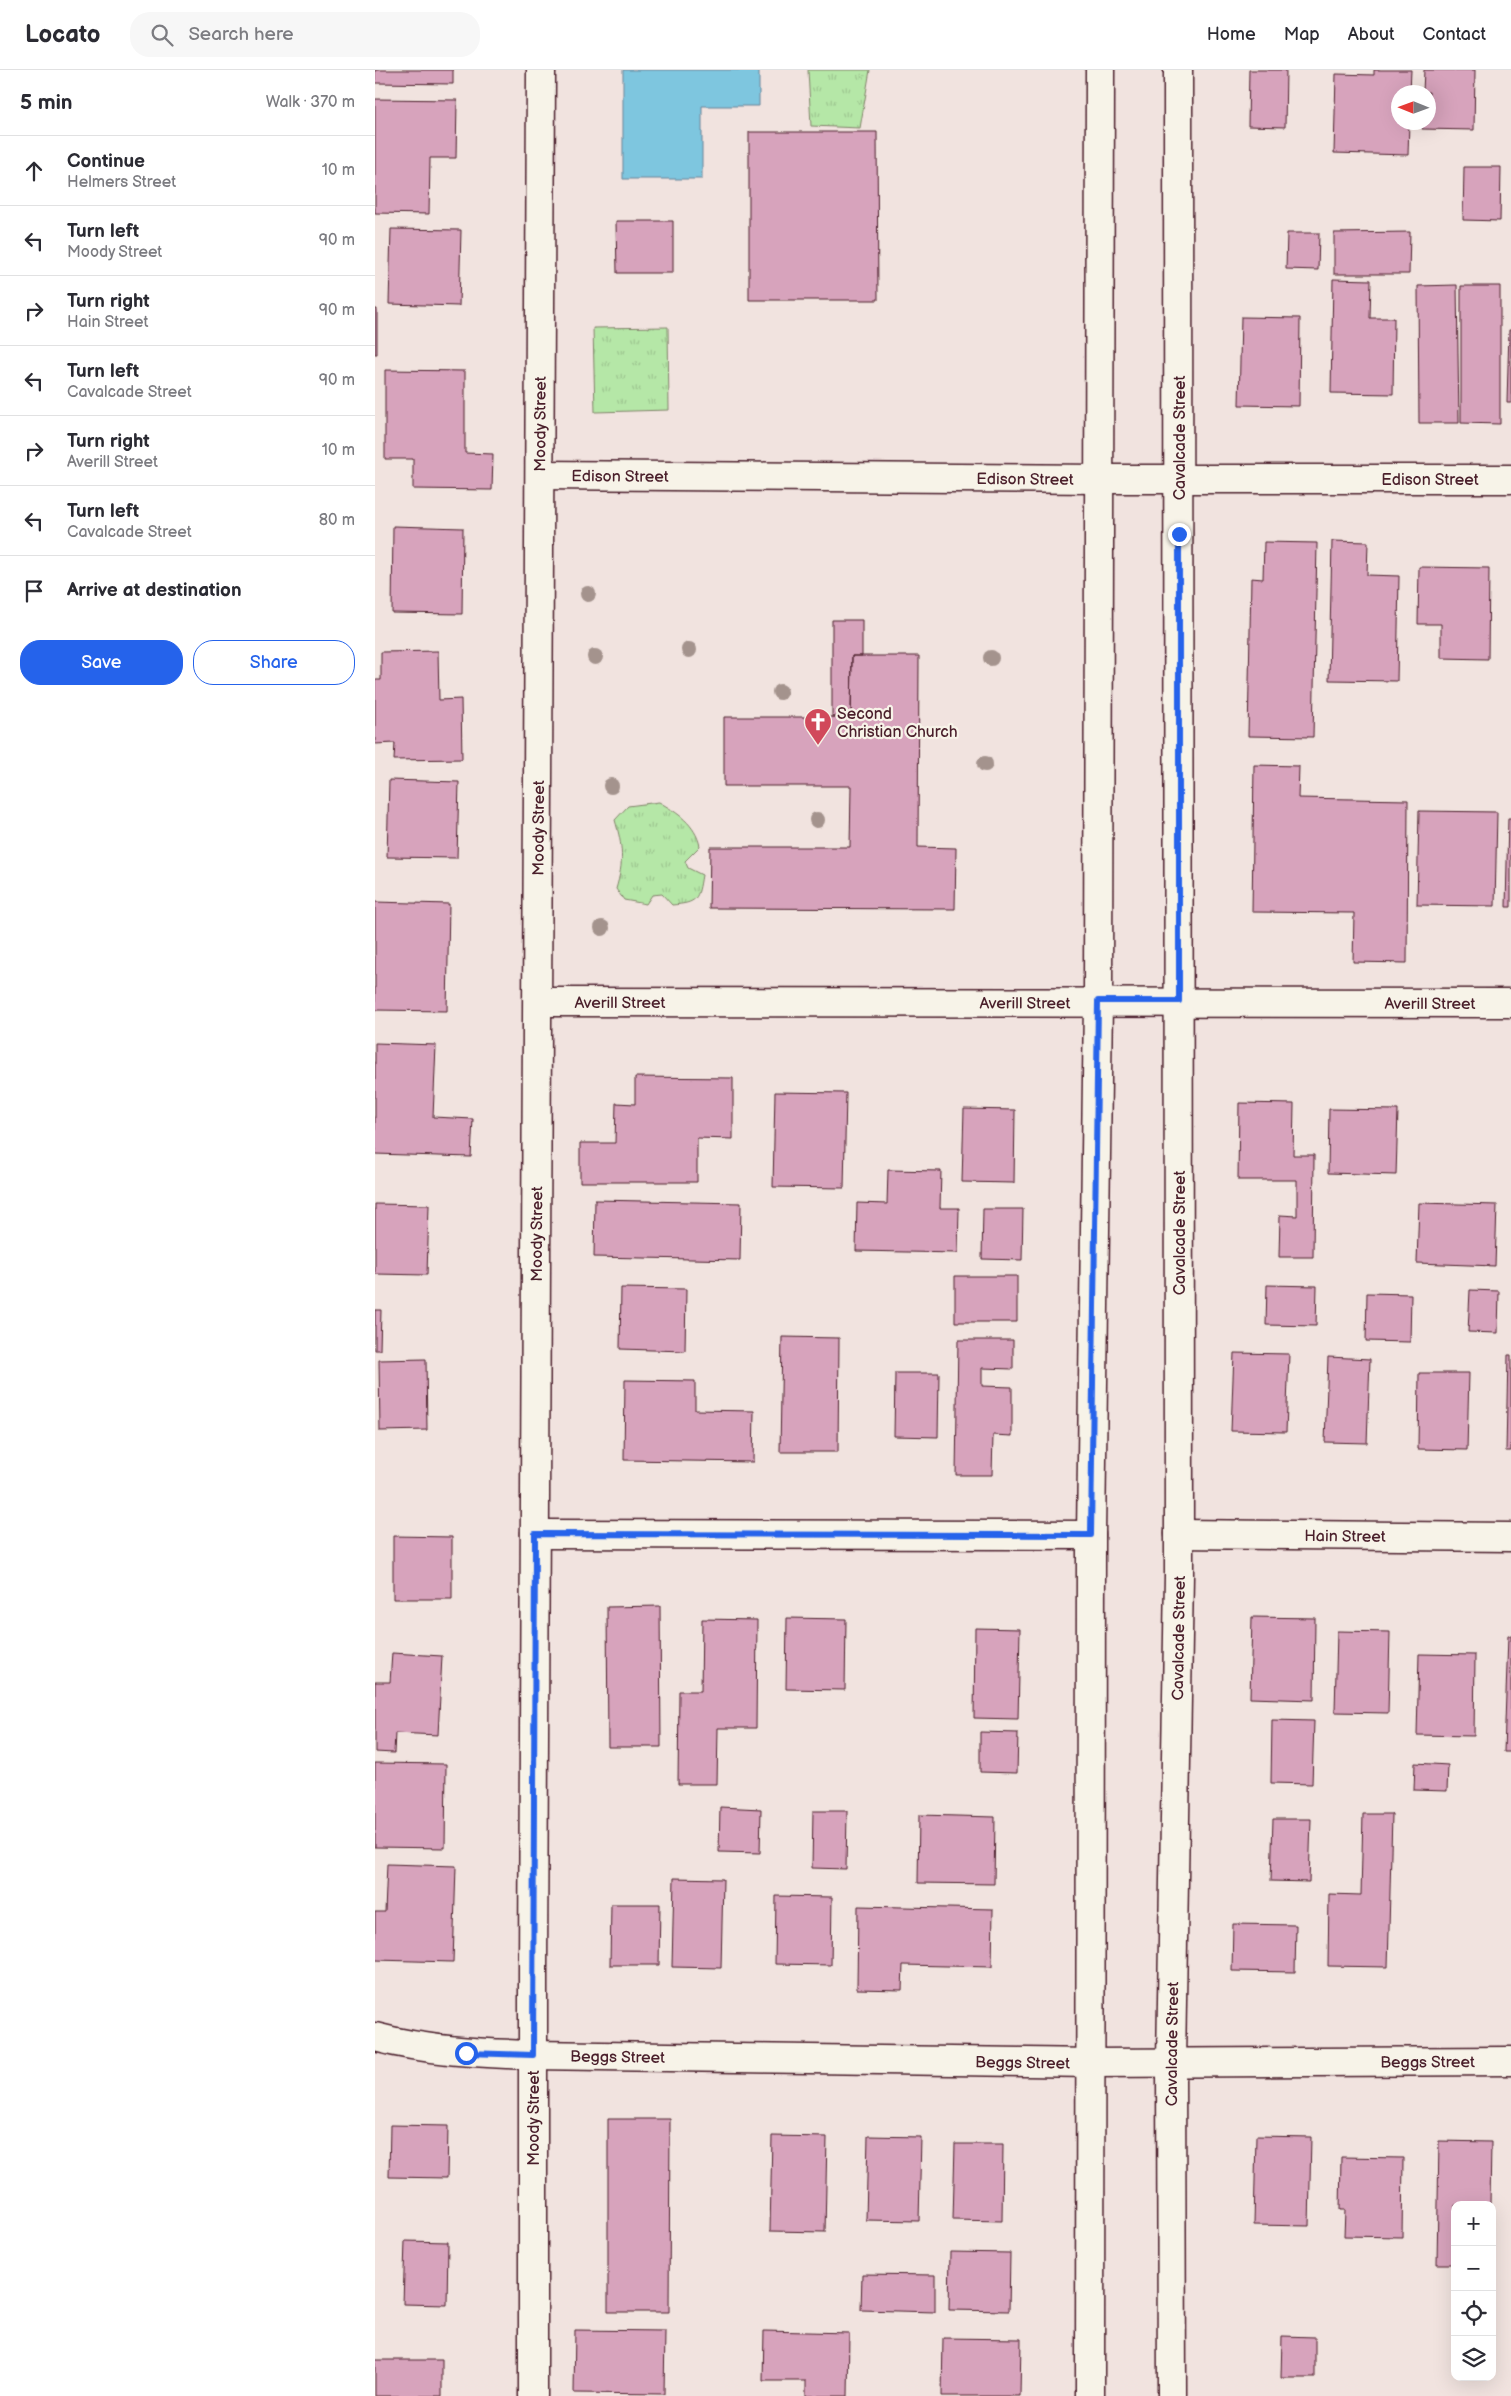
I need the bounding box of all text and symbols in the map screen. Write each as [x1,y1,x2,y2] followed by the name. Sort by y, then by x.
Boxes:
[130,12,480,57] search box
[25,20,100,49] text: Locato
[148,21,176,49] icon: search
[188,23,294,46] text: Search here
[1207,24,1256,45] text: Home
[1284,24,1320,45] text: Map
[1348,24,1395,45] text: About
[1423,24,1486,45] text: Contact
[1391,85,1436,130] north arrow
[20,90,73,115] text: 5 min
[266,93,355,112] text: Walk · 370 m
[67,150,145,173] text: Continue
[20,157,48,185] icon: ahead
[322,161,355,180] text: 10 m
[67,173,176,192] text: Helmers Street
[67,220,139,243] text: Turn left
[20,227,48,255] icon: left
[319,231,355,250] text: 90 m
[67,243,162,262] text: Moody Street
[67,290,150,313] text: Turn right
[20,297,48,325] icon: right
[319,301,355,320] text: 90 m
[67,313,148,332] text: Hain Street
[67,360,139,383] text: Turn left
[20,367,48,395] icon: left
[319,371,355,390] text: 90 m
[531,376,551,472] street label: Moody Street
[1171,376,1190,500] street label: Cavalcade Street
[67,383,192,402] text: Cavalcade Street
[67,430,150,453] text: Turn right
[20,437,48,465] icon: right
[322,441,355,460] text: 10 m
[67,453,158,472] text: Averill Street
[571,467,669,487] street label: Edison Street
[976,470,1074,490] street label: Edison Street
[1381,471,1479,490] street label: Edison Street
[67,500,139,523] text: Turn left
[20,507,48,535] icon: left
[319,511,355,530] text: 80 m
[67,523,192,542] text: Cavalcade Street
[1168,523,1191,546] route end
[20,577,48,605] icon: arrive
[67,579,242,602] text: Arrive at destination
[20,640,183,685] button: Save
[193,640,355,685] button: Share
[837,705,958,742] place label: Second Christian Church
[803,707,833,746] church icon: Second Christian Church
[530,780,549,876] street label: Moody Street
[574,994,666,1013] street label: Averill Street
[979,994,1071,1014] street label: Averill Street
[1384,995,1476,1014] street label: Averill Street
[1171,1171,1190,1295] street label: Cavalcade Street
[528,1186,547,1282] street label: Moody Street
[1304,1527,1386,1547] street label: Hain Street
[1169,1575,1190,1701] street label: Cavalcade Street
[1163,1981,1183,2106] street label: Cavalcade Street
[455,2042,478,2065] route start
[570,2048,665,2068] street label: Beggs Street
[975,2053,1070,2074] street label: Beggs Street
[1380,2053,1475,2073] street label: Beggs Street
[525,2070,544,2166] street label: Moody Street
[1451,2201,1496,2381] map controls
[1451,2201,1496,2246] button: +
[1451,2246,1496,2291] button: −
[1451,2291,1496,2336] button: locate
[1451,2336,1496,2381] button: layers

